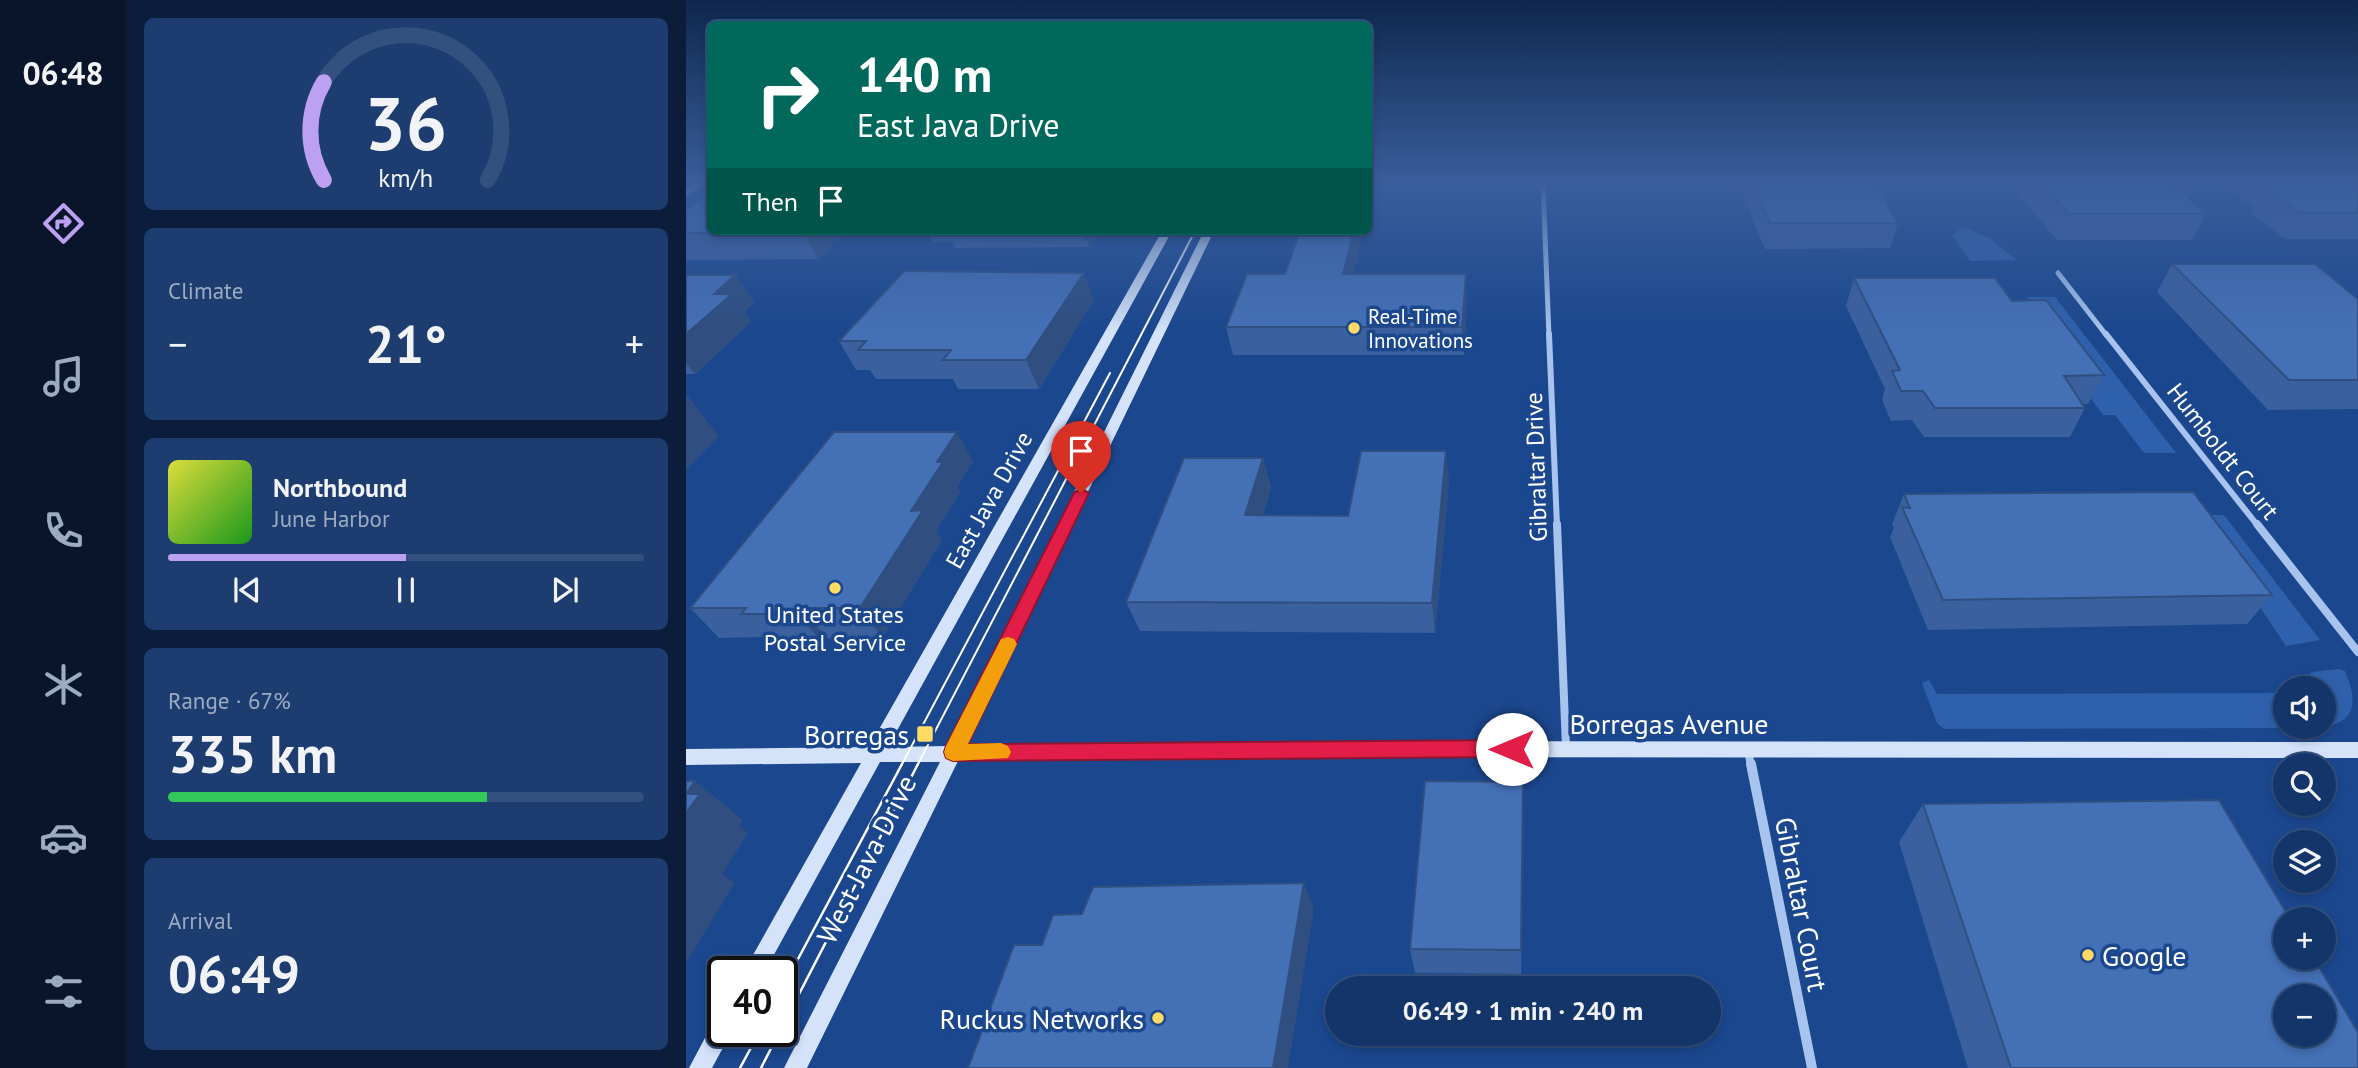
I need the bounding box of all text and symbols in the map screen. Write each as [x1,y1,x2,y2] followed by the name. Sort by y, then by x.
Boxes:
[857,42,992,106] text: 140 m
[742,49,833,140] icon: right
[22,52,104,94] text: 06:48
[365,76,447,170] text: 36
[857,104,1060,146] text: East Java Drive
[379,162,433,194] text: km/h
[812,182,850,220] icon: arrive
[742,185,798,218] text: Then
[39,199,88,248] icon: directions
[168,276,243,305] text: Climate
[1368,303,1473,354] place label: Real-Time Innovations
[365,310,447,377] text: 21°
[168,319,187,368] text: −
[625,319,644,368] text: +
[1346,320,1362,336] marker: Real-Time Innovations
[39,352,88,401] icon: music
[2160,377,2286,525] street label: Humboldt Court
[1518,392,1554,542] street label: Gibraltar Drive
[1051,421,1111,493] pin
[939,426,1039,574] street label: East Java Drive
[1062,432,1100,470] icon: arrive
[273,471,407,504] text: Northbound
[273,504,390,533] text: June Harbor
[39,506,88,555] icon: phone
[228,571,266,609] icon: previous
[387,571,425,609] icon: pause
[546,571,584,609] icon: next
[827,580,843,596] marker: United States Postal Service
[764,599,906,658] place label: United States Postal Service
[39,660,88,709] icon: climate
[2273,676,2336,1047] map controls
[2273,676,2336,739] button: sound
[168,686,291,715] text: Range · 67%
[1569,705,1769,742] street label: Borregas Avenue
[1475,712,1549,786] position arrow
[804,716,909,753] place label: Borregas
[168,720,337,787] text: 335 km
[915,724,935,744] marker: Borregas
[2273,753,2336,816] button: search
[808,768,924,950] street label: West Java Drive
[39,813,88,862] icon: car
[1767,814,1837,995] street label: Gibraltar Court
[2273,830,2336,893] button: layers
[168,906,232,935] text: Arrival
[2273,907,2336,970] button: +
[2102,937,2187,974] place label: Google
[168,940,300,1007] text: 06:49
[2080,947,2096,963] marker: Google
[707,956,798,1047] speed limit sign: 40
[39,967,88,1016] icon: filters
[2273,984,2336,1047] button: −
[1403,994,1643,1027] text: 06:49 · 1 min · 240 m
[940,1000,1144,1037] place label: Ruckus Networks
[1150,1010,1166,1026] marker: Ruckus Networks

